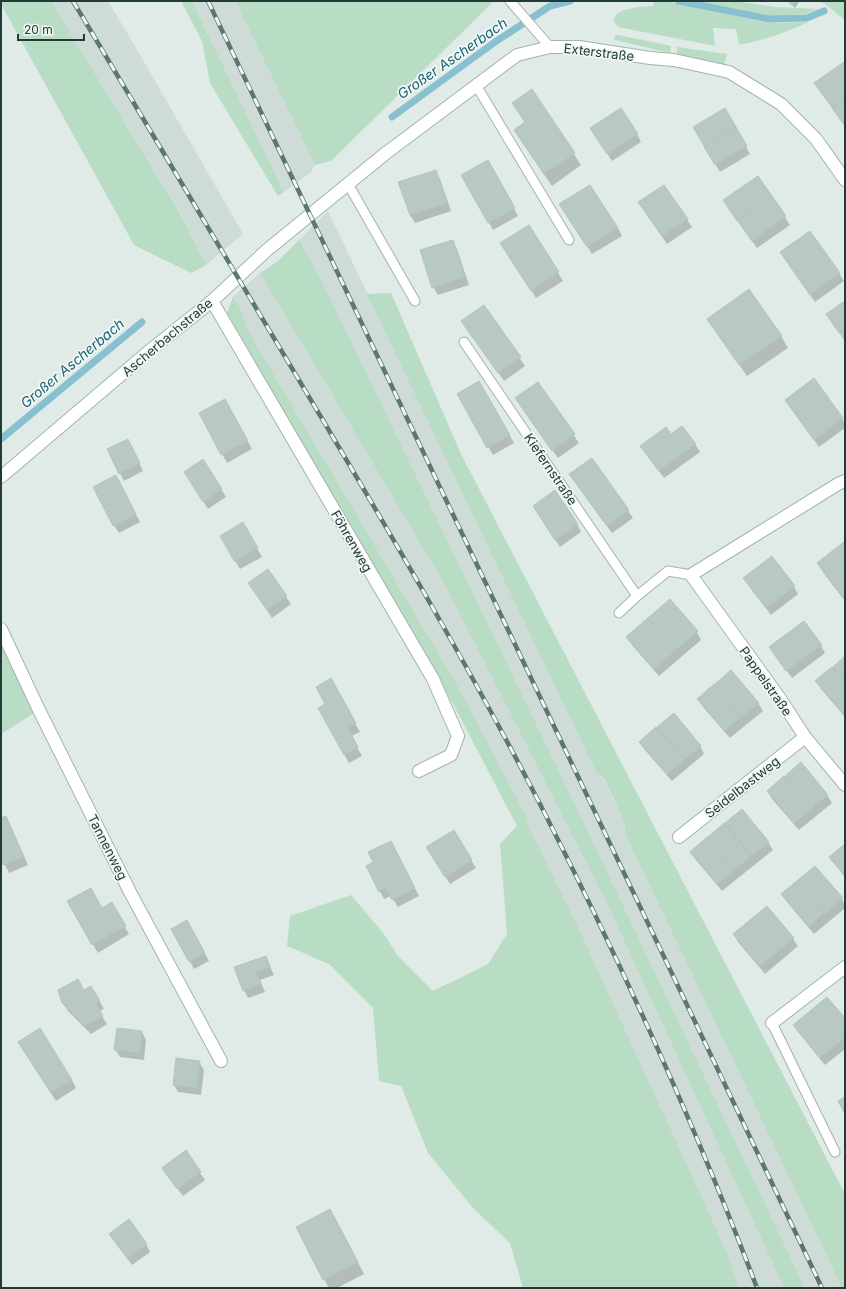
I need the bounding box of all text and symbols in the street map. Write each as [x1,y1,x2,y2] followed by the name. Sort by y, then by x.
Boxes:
[394,14,510,102] water label: Großer Ascherbach
[18,16,84,42] scale bar
[24,22,53,37] text: 20 m
[563,40,635,64] street label: Exterstraße
[119,295,215,379] street label: Ascherbachstraße
[17,315,127,411] water label: Großer Ascherbach
[521,430,581,508] street label: Kiefernstraße
[328,507,376,575] street label: Föhrenweg
[736,643,796,719] street label: Pappelstraße
[701,753,783,821] street label: Seidelbastweg
[85,812,131,882] street label: Tannenweg

